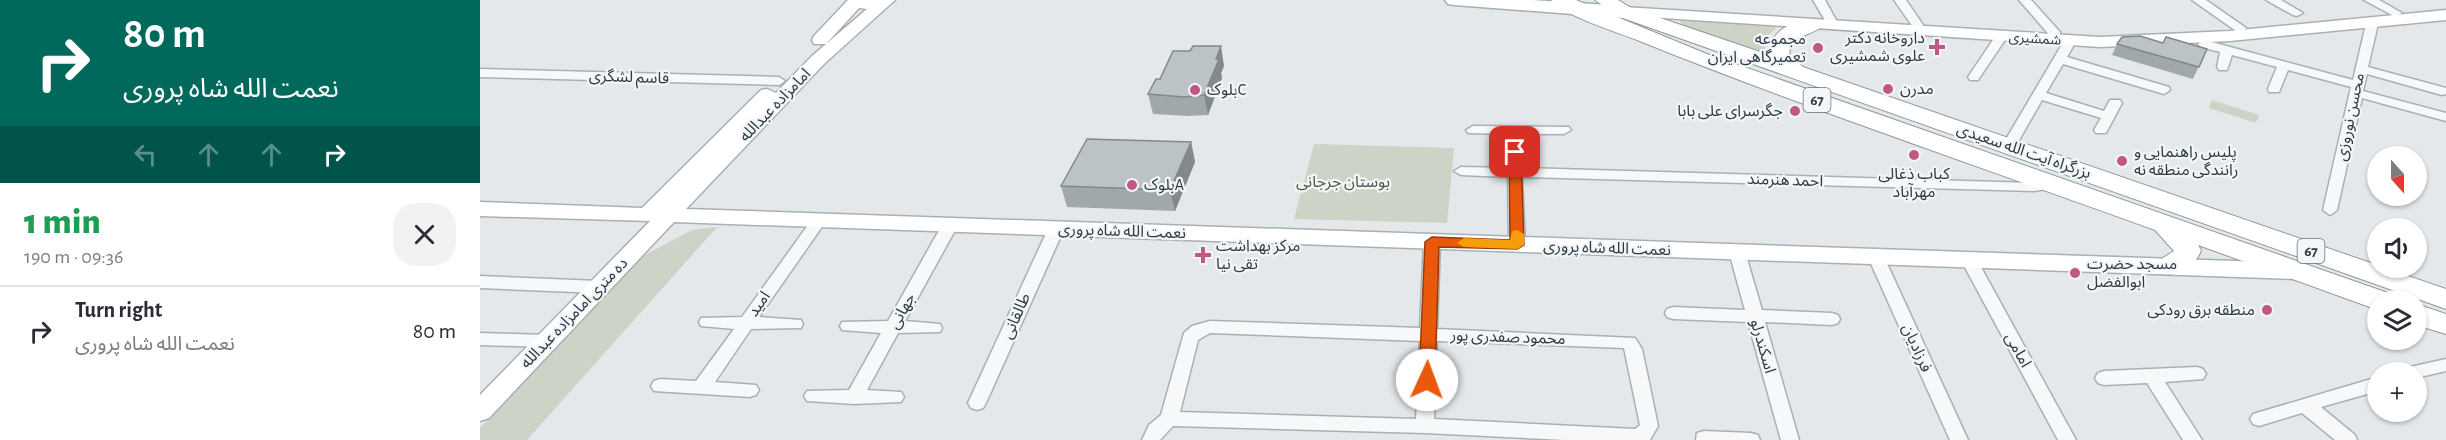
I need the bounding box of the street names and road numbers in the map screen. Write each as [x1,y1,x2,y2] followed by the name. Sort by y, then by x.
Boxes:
[2008,30,2062,49] street label: شمشیری
[736,66,814,145] street label: امامزاده عبدالله
[588,67,669,90] street label: قاسم لشگری
[2333,72,2368,163] street label: محسن نوروزی
[1804,88,1830,112] road number: 67
[1955,120,2093,182] street label: بزرگراه آیت الله سعیدی
[1747,171,1823,190] street label: احمد هنرمند
[1058,221,1186,243] street label: نعمت الله شاه پروری
[1543,238,1671,260] street label: نعمت الله شاه پروری
[2298,239,2324,263] road number: 67
[517,255,631,372] street label: ده متری امامزاده عبدالله
[745,288,773,320] street label: امید
[886,290,919,332] street label: جهانی
[999,291,1034,342] street label: طالقانی
[1747,317,1778,375] street label: اسکندرلو
[1898,322,1935,375] street label: فرزادیان
[1449,327,1566,349] street label: محمود صفدری پور
[2001,330,2034,371] street label: امامی

